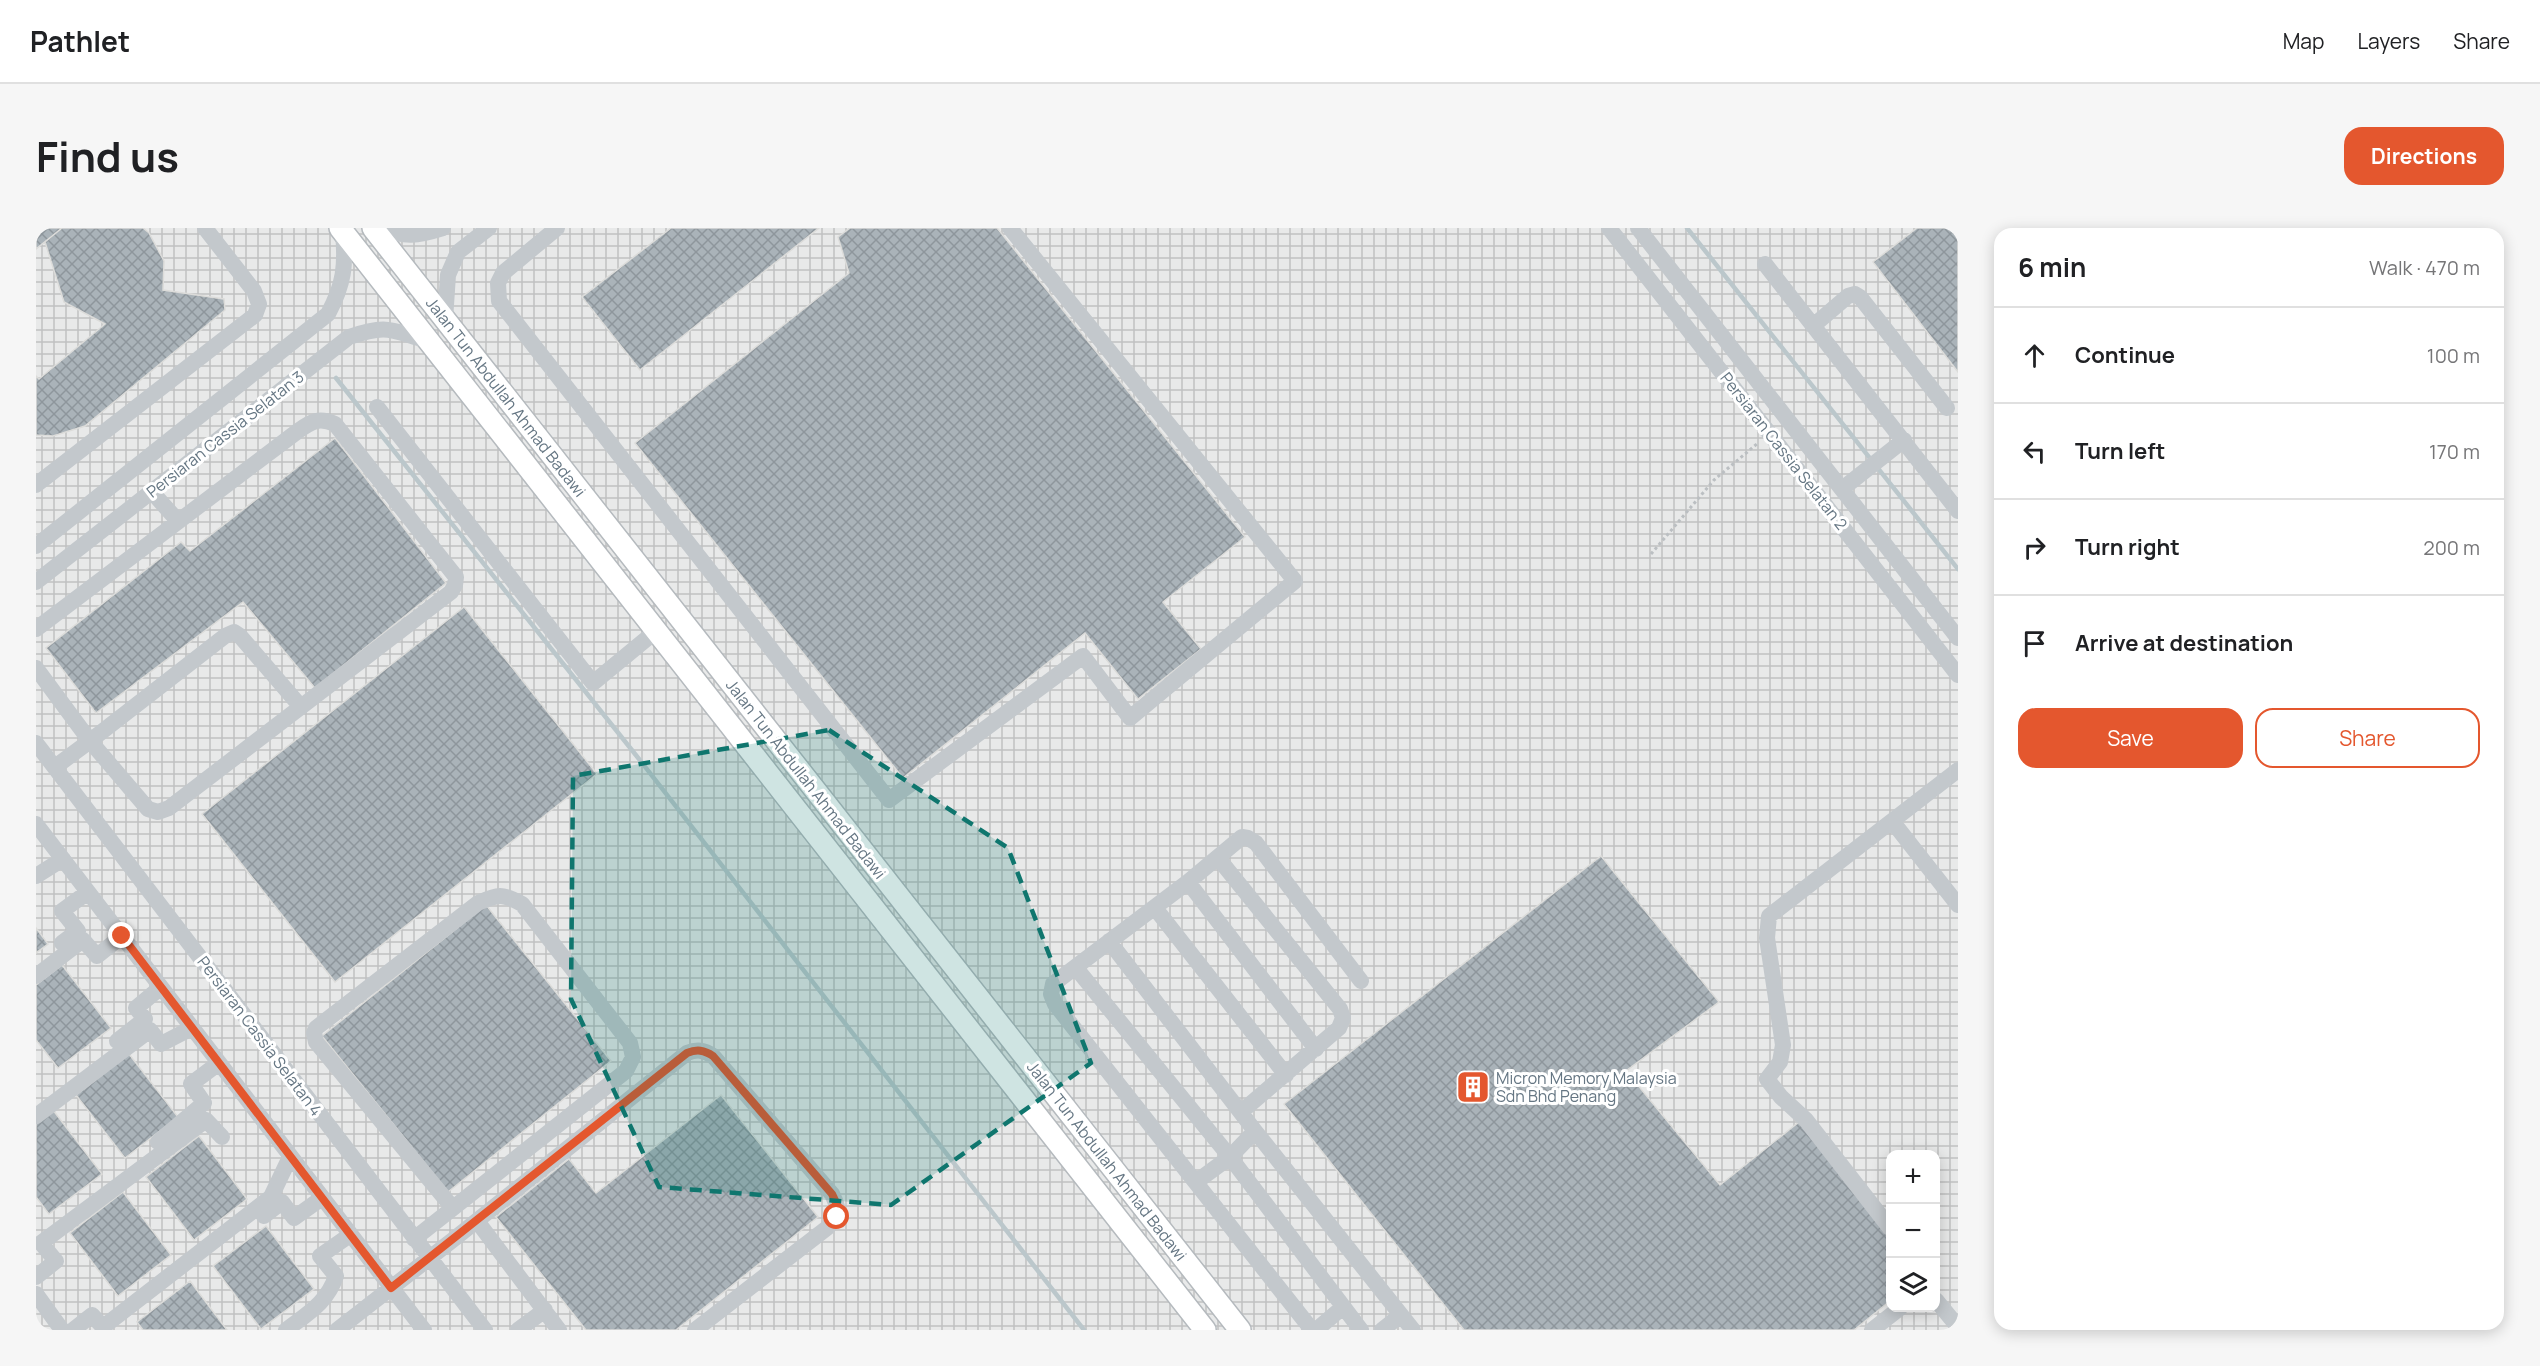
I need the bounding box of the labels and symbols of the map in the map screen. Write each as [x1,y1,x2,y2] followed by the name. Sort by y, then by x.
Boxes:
[421,293,591,501] street label: Jalan Tun Abdullah Ahmad Badawi
[142,366,308,502] street label: Persiaran Cassia Selatan 3
[1715,368,1853,534] street label: Persiaran Cassia Selatan 2
[721,675,891,883] street label: Jalan Tun Abdullah Ahmad Badawi
[108,922,134,948] route end
[193,952,327,1120] street label: Persiaran Cassia Selatan 4
[1022,1057,1192,1265] street label: Jalan Tun Abdullah Ahmad Badawi
[1496,1067,1677,1107] place label: Micron Memory Malaysia Sdn Bhd Penang
[1455,1069,1491,1105] building icon: Micron Memory Malaysia Sdn Bhd Penang
[823,1203,849,1229] route start

